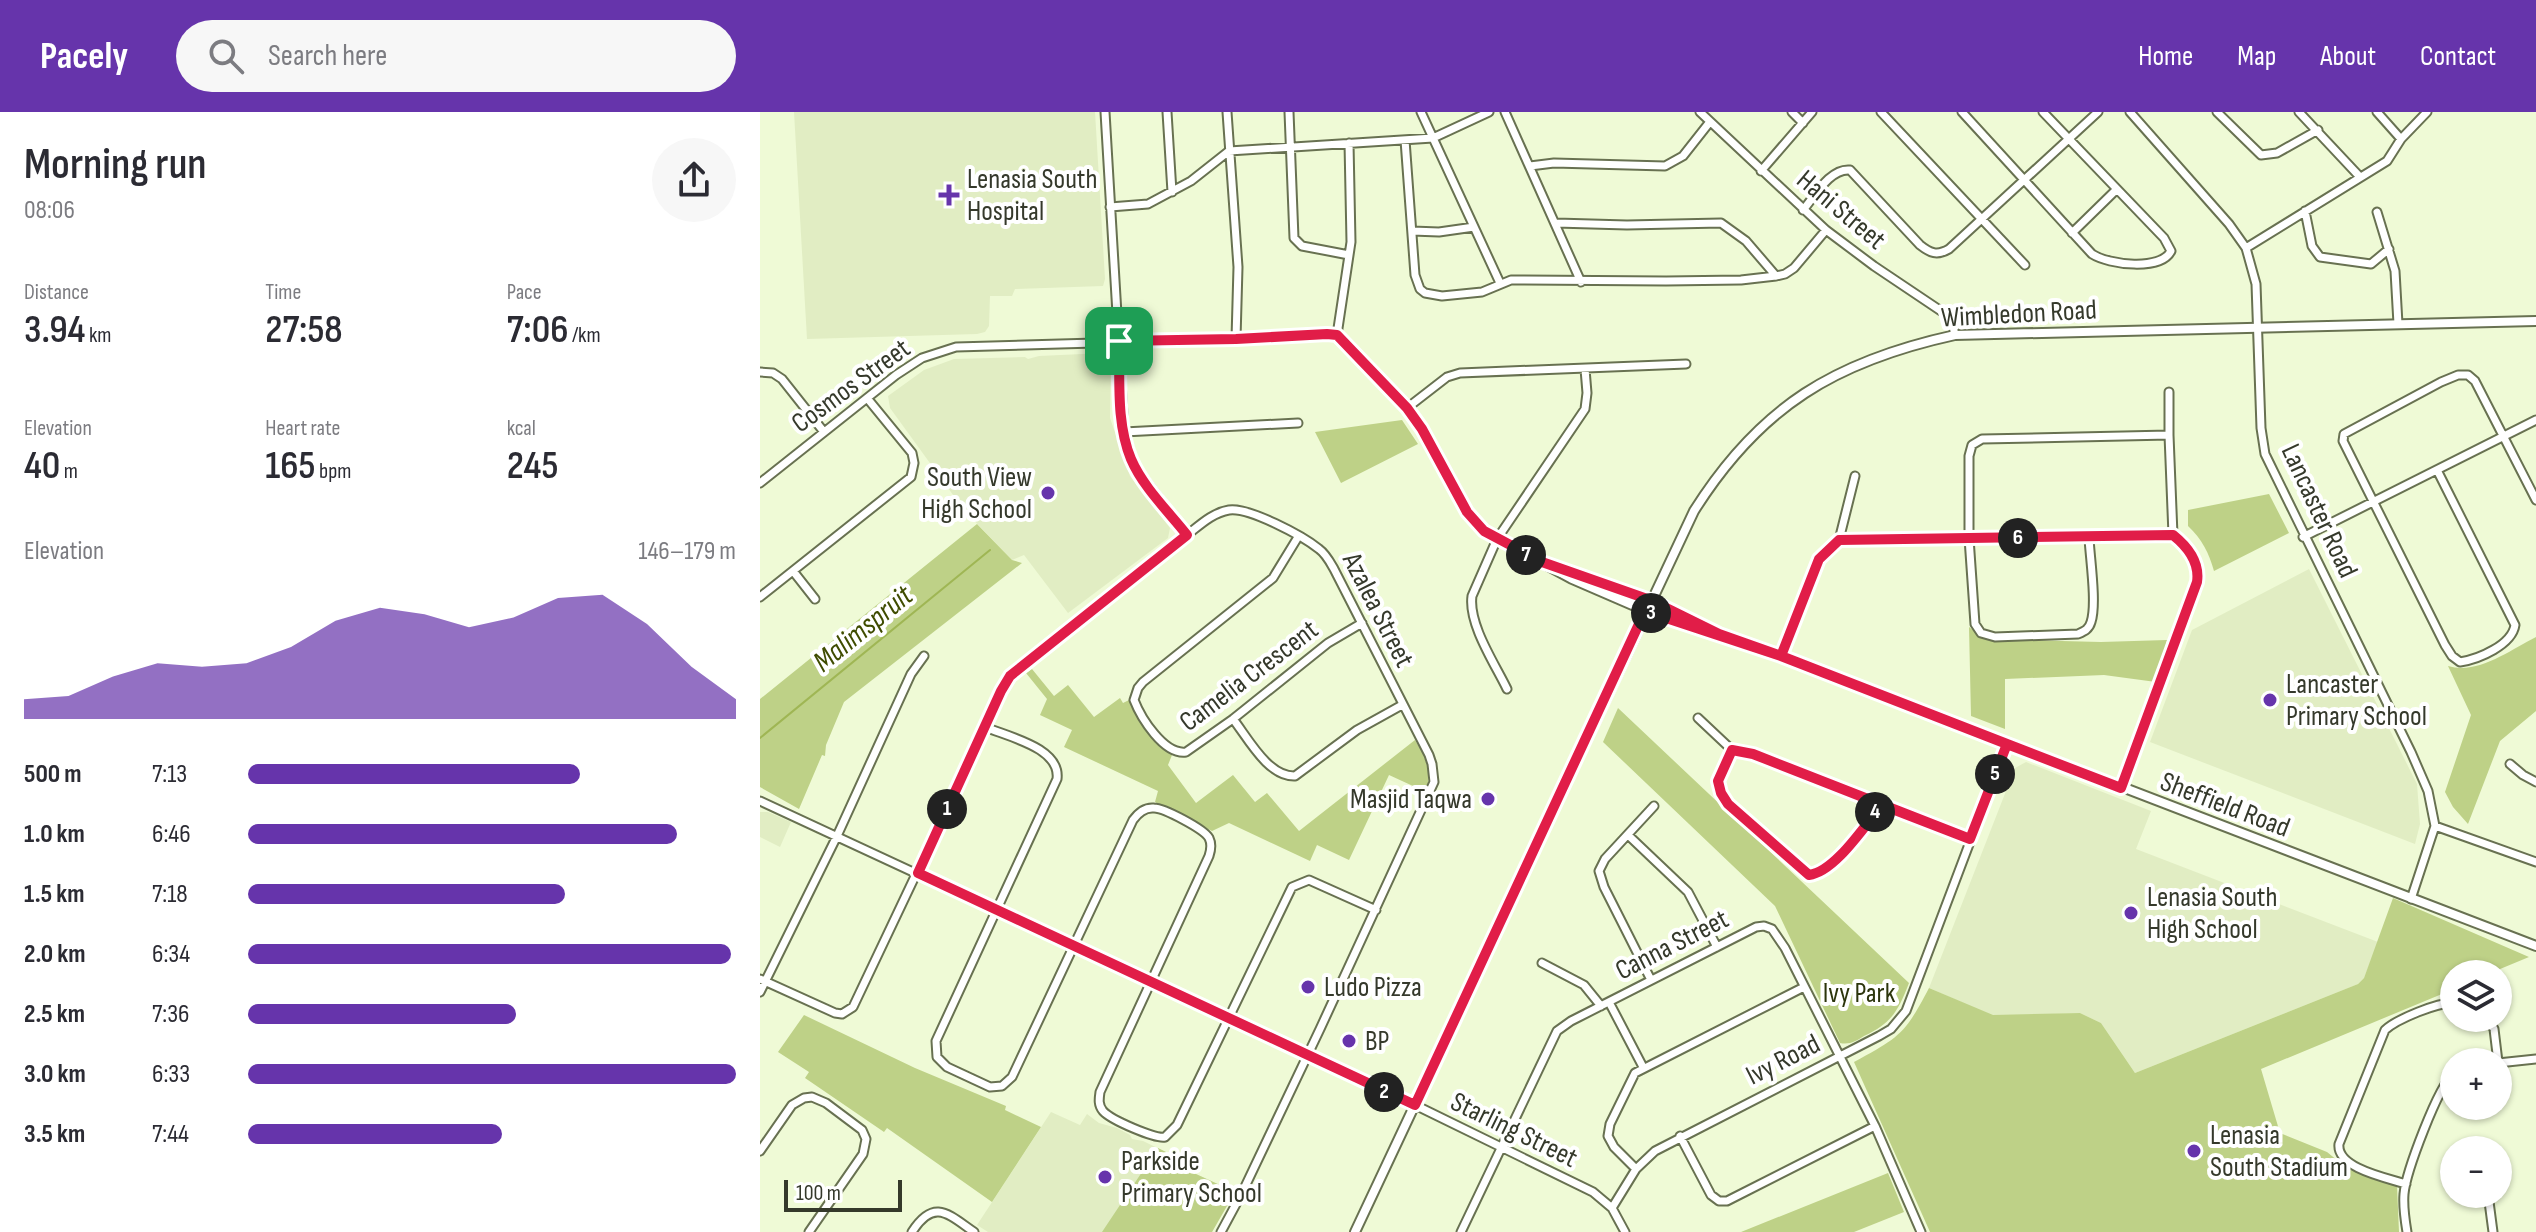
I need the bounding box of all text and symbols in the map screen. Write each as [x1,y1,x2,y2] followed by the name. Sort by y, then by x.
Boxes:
[176,20,736,92] search box
[40,34,128,79] text: Pacely
[204,34,248,78] icon: search
[268,38,387,74] text: Search here
[2138,40,2193,73] text: Home
[2237,40,2276,73] text: Map
[2320,40,2376,73] text: About
[2420,40,2496,73] text: Contact
[24,138,207,191] text: Morning run
[652,138,736,222] button: share
[967,163,1097,228] place label: Lenasia South Hospital
[1790,163,1892,257] street label: Hani Street
[938,184,960,206] marker: Lenasia South Hospital
[24,195,75,226] text: 08:06
[24,279,89,306] text: Distance
[265,279,301,306] text: Time
[507,279,542,306] text: Pace
[1940,293,2098,335] street label: Wimbledon Road
[24,306,85,354] text: 3.94
[265,306,343,354] text: 27:58
[507,306,568,354] text: 7:06
[1085,307,1153,375] pin
[1097,319,1141,363] icon: arrive
[85,322,111,349] text: km
[568,322,601,349] text: /km
[785,332,917,440] street label: Cosmos Street
[24,415,92,442] text: Elevation
[265,415,340,442] text: Heart rate
[507,415,536,442] text: kcal
[2274,439,2364,583] street label: Lancaster Road
[24,442,60,490] text: 40
[265,442,316,490] text: 165
[507,442,558,490] text: 245
[60,458,78,485] text: m
[316,458,351,485] text: bpm
[921,461,1032,526] place label: South View High School
[1039,484,1057,502] marker: South View High School
[1998,518,2038,558] pin: 6
[2013,524,2023,551] text: 6
[1506,535,1546,575] pin: 7
[24,536,104,567] text: Elevation
[638,536,736,567] text: 146–179 m
[1521,541,1531,568] text: 7
[1335,546,1421,673] street label: Azalea Street
[806,577,921,680] water label: Malimspruit
[1631,593,1671,633] pin: 3
[1646,599,1656,626] text: 3
[1173,613,1325,739] street label: Camelia Crescent
[2286,668,2427,733] place label: Lancaster Primary School
[2261,691,2279,709] marker: Lancaster Primary School
[1975,754,2015,794] pin: 5
[24,759,81,790] text: 500 m
[152,759,187,790] text: 7:13
[1990,760,2000,787] text: 5
[2156,765,2294,845] street label: Sheffield Road
[1350,783,1472,816] place label: Masjid Taqwa
[927,789,967,829] pin: 1
[1479,790,1497,808] marker: Masjid Taqwa
[1855,792,1895,832] pin: 4
[943,795,951,822] text: 1
[1870,798,1880,825] text: 4
[24,819,85,850] text: 1.0 km
[152,819,191,850] text: 6:46
[24,879,84,910] text: 1.5 km
[152,879,188,910] text: 7:18
[2147,881,2277,946] place label: Lenasia South High School
[1610,903,1734,987] street label: Canna Street
[2122,904,2140,922] marker: Lenasia South High School
[24,939,85,970] text: 2.0 km
[152,939,190,970] text: 6:34
[2440,960,2512,1208] map controls
[2440,960,2512,1032] button: layers
[1324,971,1422,1004] place label: Ludo Pizza
[1823,977,1896,1010] park label: Ivy Park
[1299,978,1317,996] marker: Ludo Pizza
[24,999,85,1030] text: 2.5 km
[152,999,189,1030] text: 7:36
[1365,1025,1389,1058] place label: BP
[1741,1028,1825,1092] street label: Ivy Road
[1340,1032,1358,1050] marker: BP
[2440,1048,2512,1120] button: +
[24,1059,86,1090] text: 3.0 km
[152,1059,190,1090] text: 6:33
[1364,1072,1404,1112] pin: 2
[1379,1078,1389,1105] text: 2
[1445,1085,1583,1175] street label: Starling Street
[24,1119,85,1150] text: 3.5 km
[152,1119,189,1150] text: 7:44
[2210,1119,2348,1184] place label: Lenasia South Stadium
[2440,1136,2512,1208] button: −
[2185,1142,2203,1160] marker: Lenasia South Stadium
[1121,1145,1262,1210] place label: Parkside Primary School
[1096,1168,1114,1186] marker: Parkside Primary School
[784,1176,902,1212] scale bar
[796,1180,841,1207] text: 100 m

